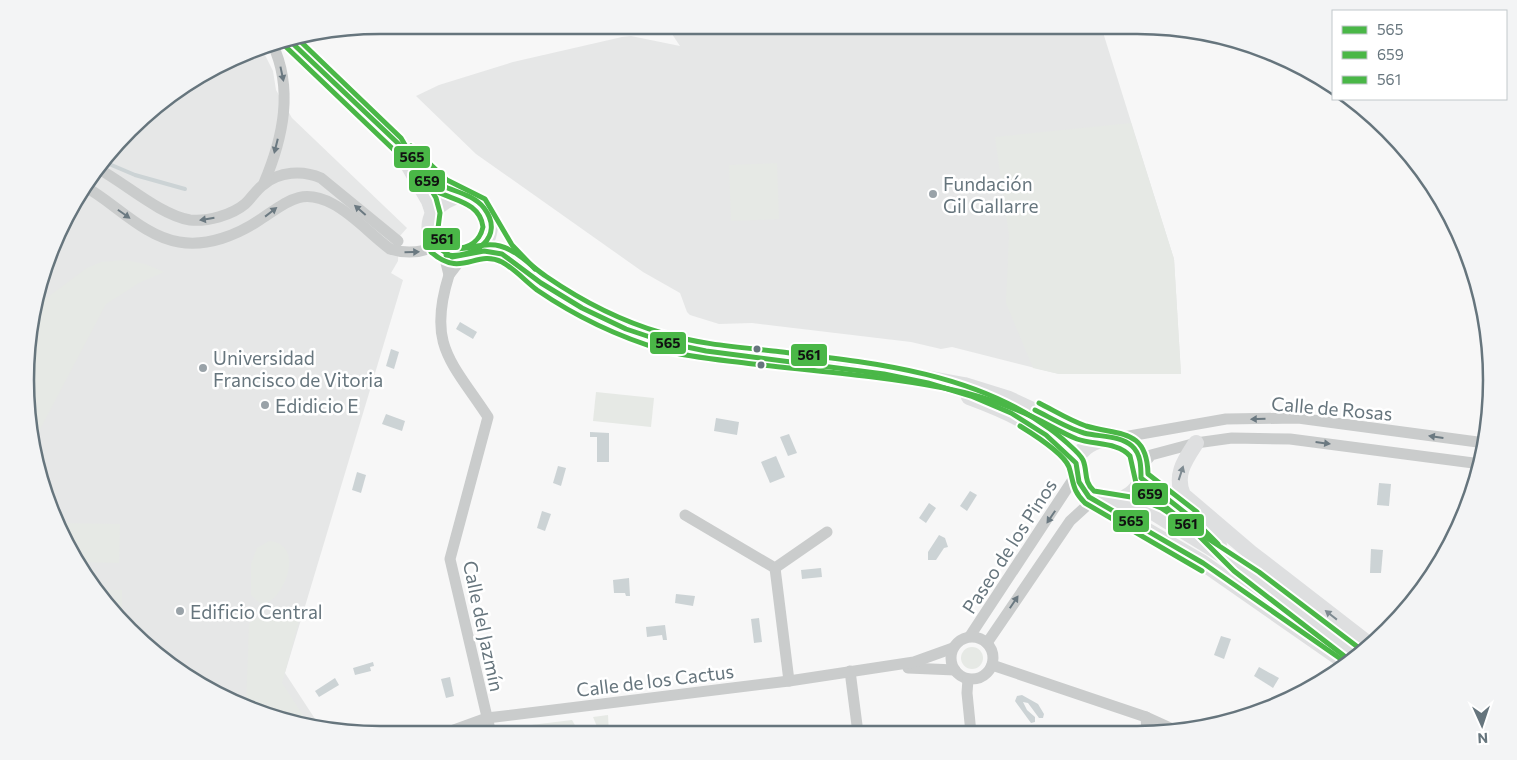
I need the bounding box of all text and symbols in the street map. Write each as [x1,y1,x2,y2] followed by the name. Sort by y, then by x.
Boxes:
[1332,10,1507,100] legend
[1377,20,1403,38] text: 565
[1377,45,1404,63] text: 659
[278,67,286,82] one-way arrow
[1377,70,1401,88] text: 561
[272,138,280,153] one-way arrow
[393,145,431,169] line badge: 565
[400,148,424,165] text: 565
[408,169,446,193] line badge: 659
[414,172,440,189] text: 659
[943,172,1039,217] place label: Fundación Gil Gallarre
[927,188,939,200] marker: Fundación Gil Gallarre
[354,205,367,216] one-way arrow
[264,206,277,217] one-way arrow
[118,209,131,219] one-way arrow
[199,215,215,223] one-way arrow
[422,227,461,251] line badge: 561
[430,230,454,247] text: 561
[404,248,420,256] one-way arrow
[649,331,687,355] line badge: 565
[656,334,680,351] text: 565
[790,343,828,367] line badge: 561
[752,344,762,354] unlabelled marker
[213,346,383,391] place label: Universidad Francisco de Vitoria
[797,346,821,363] text: 561
[756,360,766,370] unlabelled marker
[197,362,209,374] marker: Universidad Francisco de Vitoria
[1271,391,1393,425] street label: Calle de Rosas
[275,394,359,417] place label: Edidicio E
[259,399,271,411] marker: Edidicio E
[1249,415,1265,423] one-way arrow
[1428,432,1444,440] one-way arrow
[1316,439,1332,447] one-way arrow
[1177,465,1185,480] one-way arrow
[957,474,1061,618] street label: Paseo de los Pinos
[1131,482,1169,506] line badge: 659
[1137,485,1163,502] text: 659
[1112,509,1150,533] line badge: 565
[1046,510,1055,524] one-way arrow
[1119,512,1143,529] text: 565
[1167,513,1205,537] line badge: 561
[1174,515,1198,532] text: 561
[459,559,509,693] street label: Calle del Jazmín
[1010,595,1019,609] one-way arrow
[190,600,323,623] place label: Edificio Central
[174,605,186,617] marker: Edificio Central
[1325,610,1338,621] one-way arrow
[575,659,735,701] street label: Calle de los Cactus
[1457,700,1507,750] north arrow
[1477,730,1488,747] text: N

